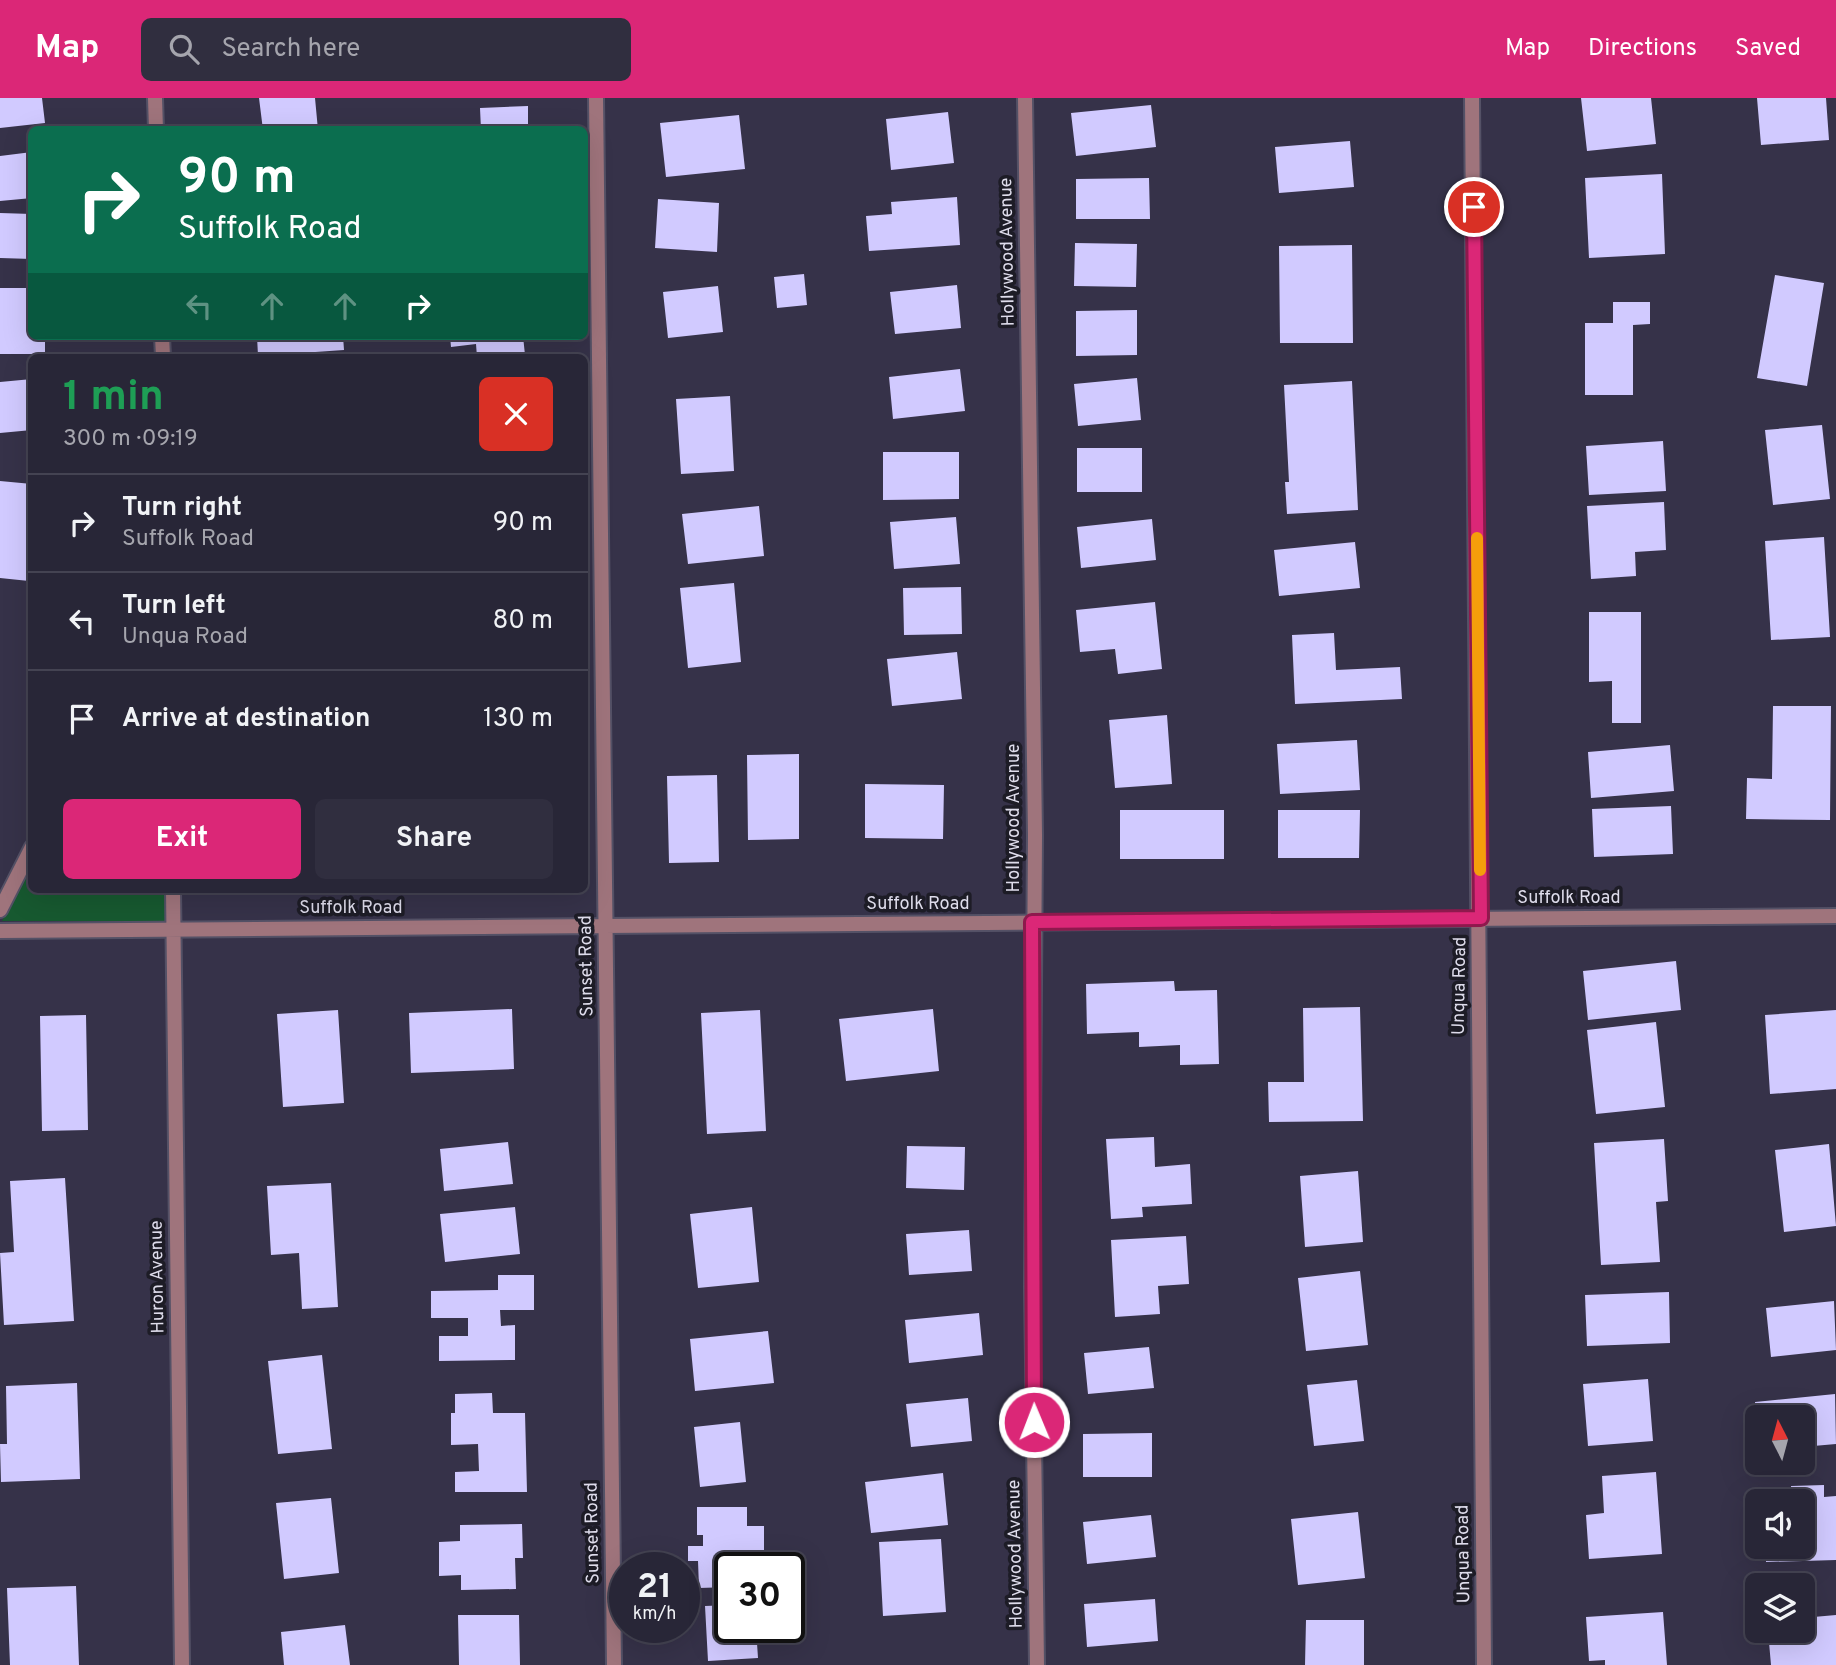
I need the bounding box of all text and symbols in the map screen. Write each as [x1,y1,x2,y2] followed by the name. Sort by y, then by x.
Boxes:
[141,18,631,81] search box
[35,28,99,70] text: Map
[165,30,203,68] icon: search
[221,33,360,66] text: Search here
[1505,34,1550,64] text: Map
[1588,34,1697,64] text: Directions
[1735,34,1801,64] text: Saved
[178,149,296,211] text: 90 m
[63,154,154,245] icon: right
[995,177,1021,327] street label: Hollywood Avenue
[1444,177,1504,237] pin
[1455,188,1493,226] icon: arrive
[178,210,362,250] text: Suffolk Road
[180,287,218,325] icon: left
[253,287,291,325] icon: ahead
[326,287,364,325] icon: ahead
[399,287,437,325] icon: right
[63,372,164,425] text: 1 min
[479,377,553,451] button: close
[63,425,198,454] text: 300 m · 09:19
[122,492,242,525] text: Turn right
[63,504,101,542] icon: right
[493,507,553,540] text: 90 m
[122,525,254,554] text: Suffolk Road
[122,590,226,623] text: Turn left
[63,602,101,640] icon: left
[493,605,553,638] text: 80 m
[122,623,248,652] text: Unqua Road
[63,700,101,738] icon: arrive
[122,703,370,736] text: Arrive at destination
[483,703,553,736] text: 130 m
[1003,744,1026,892] street label: Hollywood Avenue
[63,799,301,879] button: Exit
[315,799,553,879] button: Share
[1517,887,1621,910] street label: Suffolk Road
[866,893,970,916] street label: Suffolk Road
[299,897,403,920] street label: Suffolk Road
[575,915,599,1017] street label: Sunset Road
[1448,937,1472,1035] street label: Unqua Road
[146,1220,170,1334] street label: Huron Avenue
[997,1385,1071,1459] position arrow
[1745,1405,1815,1475] north arrow
[1745,1405,1815,1643] map controls
[1003,1479,1029,1629] street label: Hollywood Avenue
[581,1482,605,1584] street label: Sunset Road
[1745,1489,1815,1559] button: sound
[1452,1505,1476,1603] street label: Unqua Road
[714,1552,805,1643] speed limit sign: 30
[637,1566,672,1610] text: 21
[1745,1573,1815,1643] button: layers
[633,1603,676,1626] text: km/h

